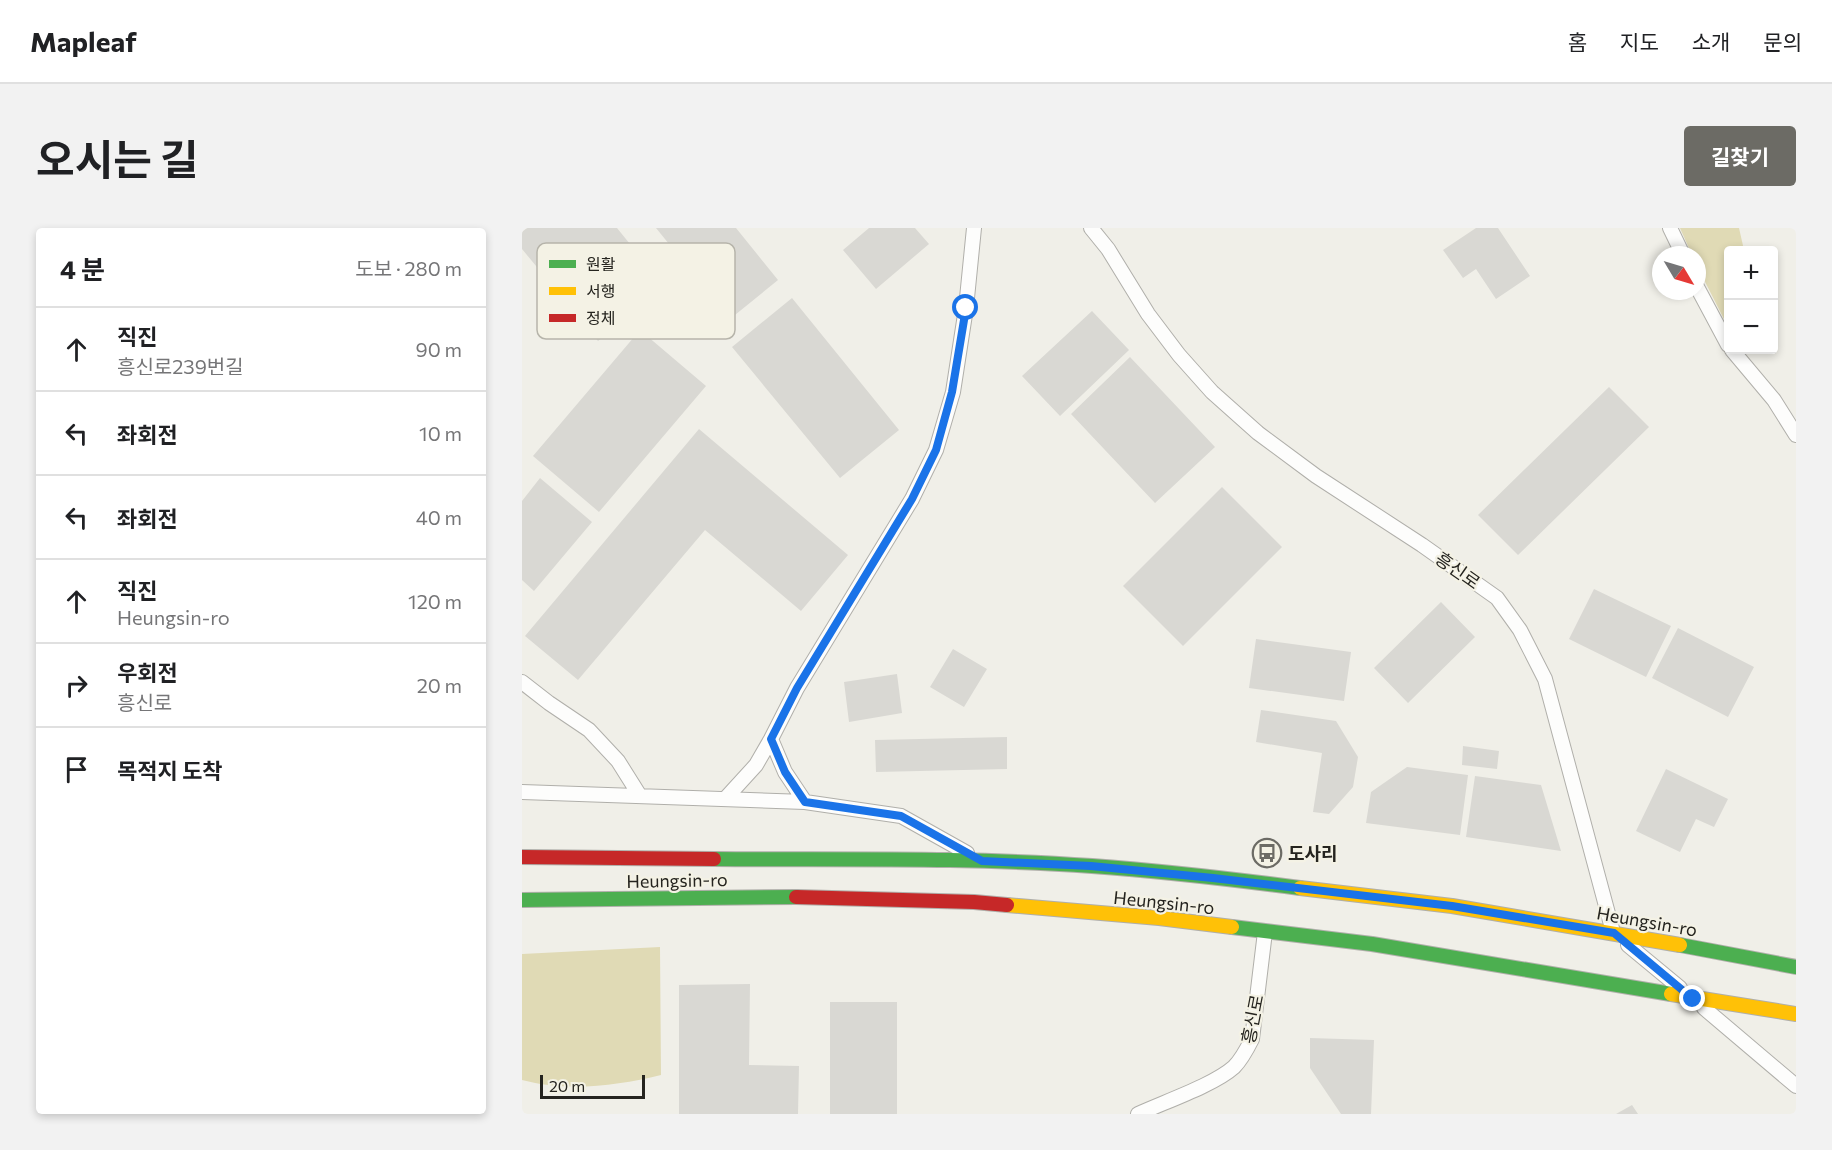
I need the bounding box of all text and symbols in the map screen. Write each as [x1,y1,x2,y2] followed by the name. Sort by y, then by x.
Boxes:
[30,24,137,58] text: Mapleaf
[1568,29,1587,54] text: 홈
[1620,29,1659,54] text: 지도
[1692,29,1730,54] text: 소개
[1763,29,1802,54] text: 문의
[1684,126,1796,186] button: 길찾기
[36,132,199,184] text: 오시는 길
[537,243,735,339] legend
[1652,246,1706,300] north arrow
[1724,246,1778,354] map controls
[1724,246,1778,300] button: +
[60,253,105,284] text: 4 분
[586,254,616,273] text: 원활
[355,256,462,280] text: 도보 · 280 m
[586,281,615,300] text: 서행
[952,294,978,320] route start
[1724,300,1778,354] button: −
[586,308,615,327] text: 정체
[117,323,157,350] text: 직진
[60,333,93,366] icon: ahead
[416,337,462,361] text: 90 m
[117,354,244,378] text: 흥신로239번길
[60,417,93,450] icon: left
[117,421,178,448] text: 좌회전
[419,421,462,445] text: 10 m
[60,501,93,534] icon: left
[117,505,178,532] text: 좌회전
[416,505,462,529] text: 40 m
[1431,547,1485,593] street label: 흥신로
[117,577,157,604] text: 직진
[60,585,93,618] icon: ahead
[408,589,462,613] text: 120 m
[117,605,230,629] text: Heungsin-ro
[117,659,178,686] text: 우회전
[60,669,93,702] icon: right
[417,673,462,697] text: 20 m
[117,690,172,714] text: 흥신로
[60,753,93,786] icon: arrive
[117,757,222,784] text: 목적지 도착
[1251,837,1283,869] bus stop icon: 도사리
[1288,842,1338,864] place label: 도사리
[626,868,728,892] street label: Heungsin-ro
[1112,886,1216,918] street label: Heungsin-ro
[1595,901,1699,941] street label: Heungsin-ro
[1679,985,1705,1011] route end
[1236,993,1268,1045] street label: 흥신로
[540,1072,645,1100] scale bar
[549,1076,585,1095] text: 20 m

